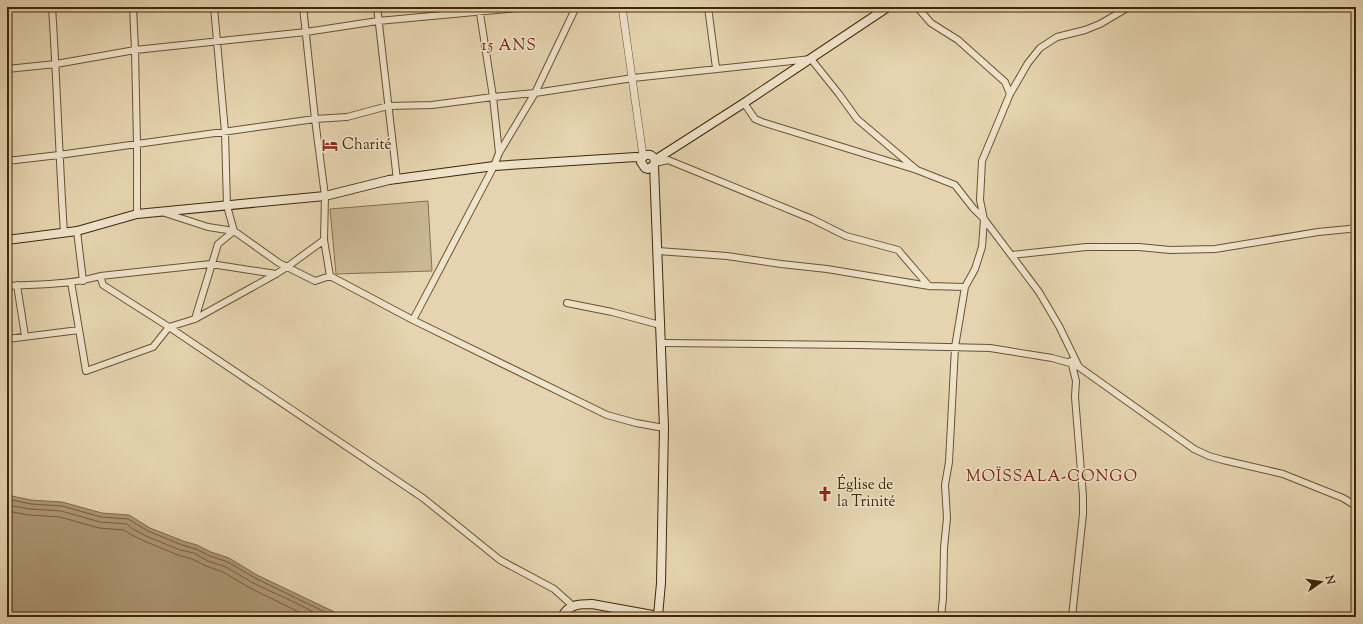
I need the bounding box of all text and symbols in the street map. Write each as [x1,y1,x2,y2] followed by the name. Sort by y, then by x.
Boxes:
[481,35,537,58] district label: 15 ANS
[342,135,392,156] place label: Charité
[321,136,339,154] hotel icon: Charité
[966,466,1138,489] district label: MOÏSSALA-CONGO
[837,474,896,513] place label: Église de la Trinité
[816,485,834,503] church icon: Église de la Trinité
[1301,562,1341,602] north arrow
[1321,573,1339,586] text: N

